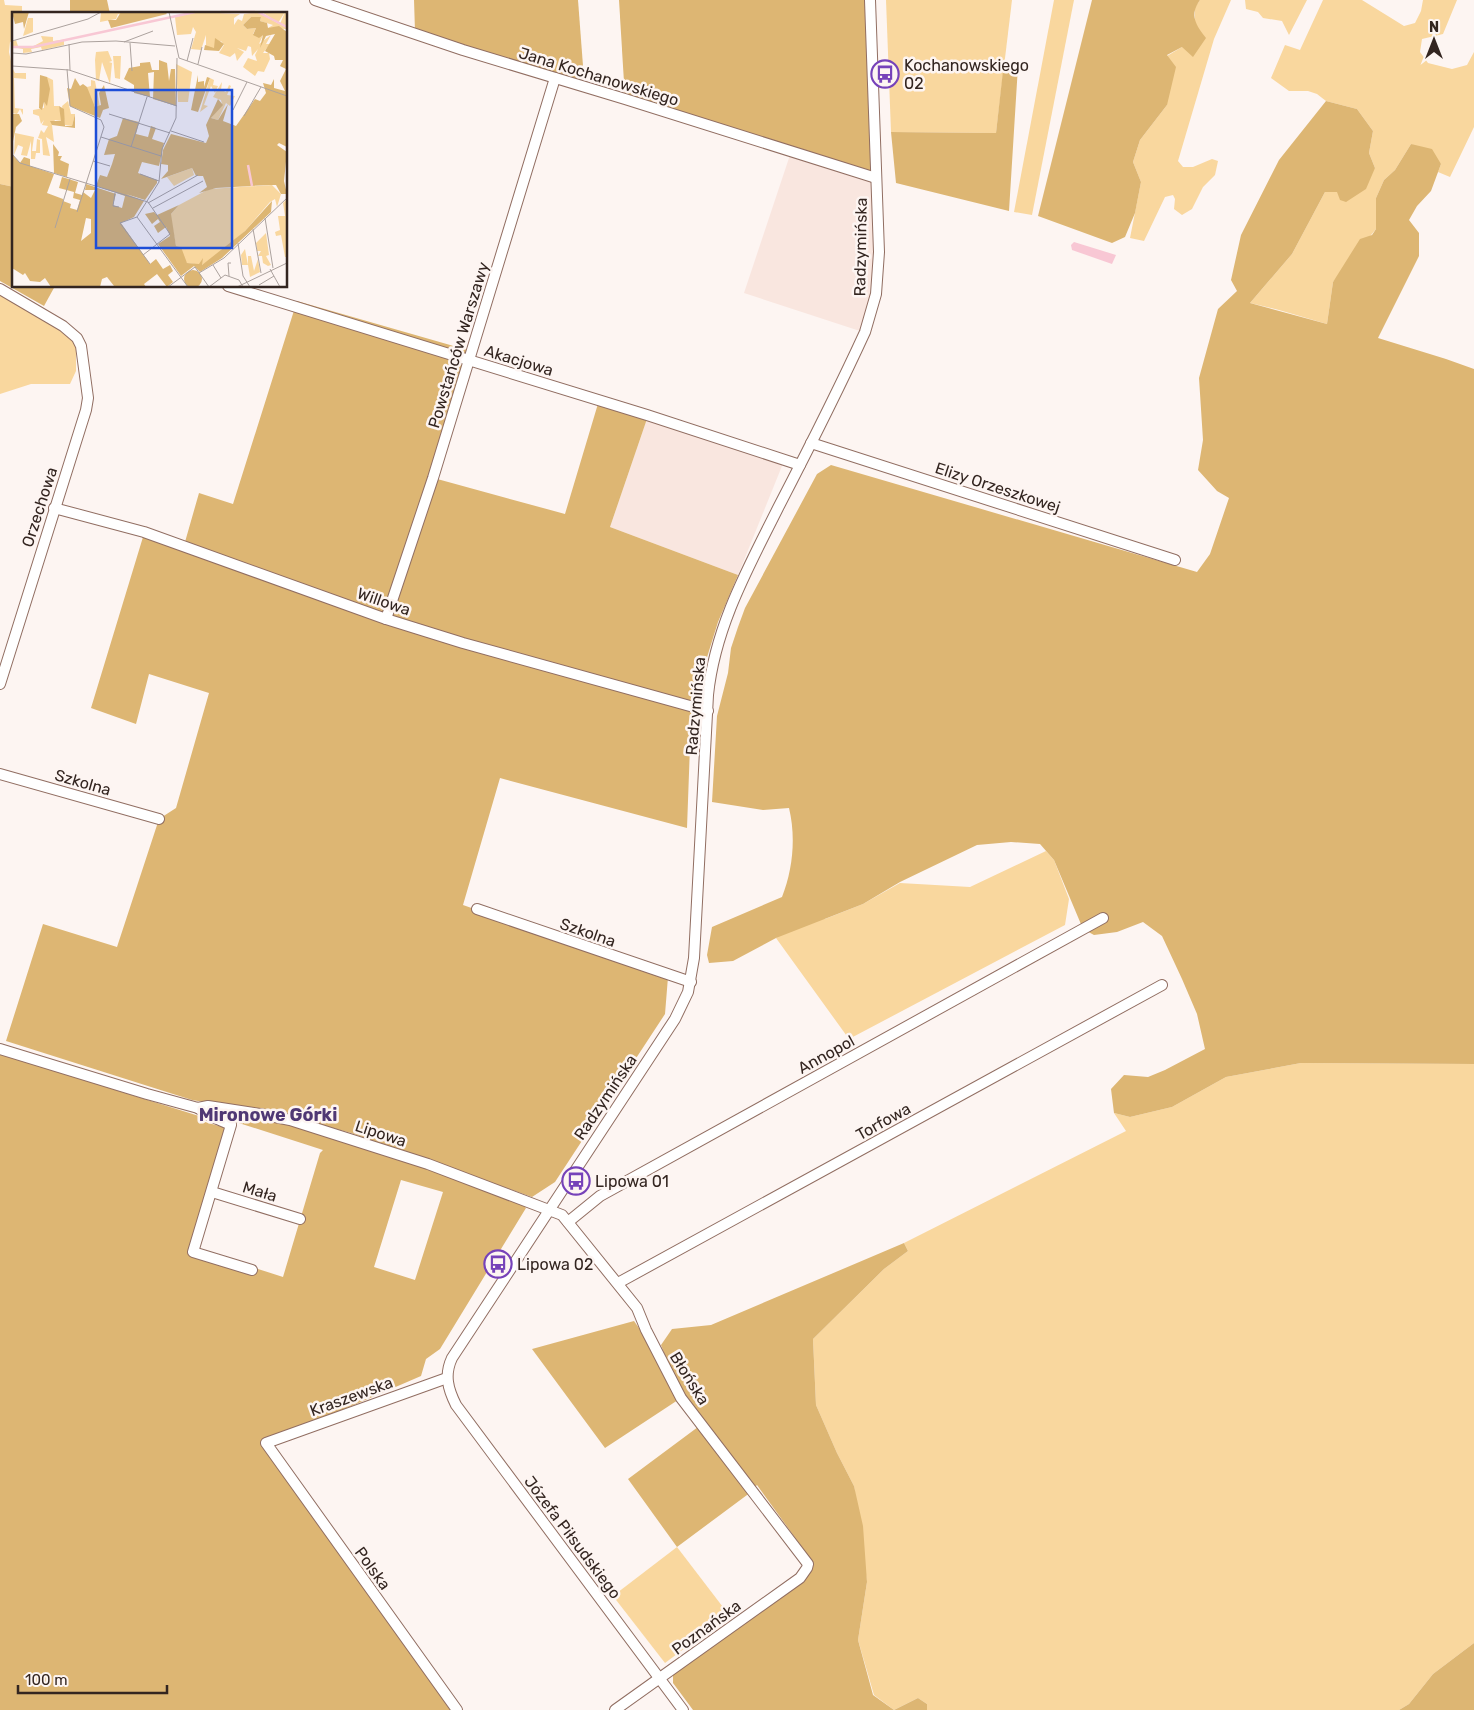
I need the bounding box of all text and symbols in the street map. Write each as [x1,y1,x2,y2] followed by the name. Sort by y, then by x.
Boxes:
[12,12,288,288] inset map
[1409,15,1459,65] north arrow
[1429,19,1439,36] text: N
[517,43,681,110] street label: Jana Kochanowskiego
[904,56,1029,93] place label: Kochanowskiego 02
[870,59,900,89] bus stop icon: Kochanowskiego 02
[850,198,871,297] street label: Radzymińska
[424,260,493,431] street label: Powstańców Warszawy
[482,341,556,380] street label: Akacjowa
[933,458,1063,517] street label: Elizy Orzeszkowej
[18,465,61,550] street label: Orzechowa
[355,584,413,619] street label: Willowa
[682,656,709,756] street label: Radzymińska
[53,765,113,800] street label: Szkolna
[558,914,618,951] street label: Szkolna
[795,1031,858,1078] street label: Annopol
[570,1051,641,1143] street label: Radzymińska
[853,1099,914,1144] street label: Torfowa
[199,1104,337,1126] district label: Mironowe Górki
[353,1116,409,1151] street label: Lipowa
[561,1166,591,1196] bus stop icon: Lipowa 01
[595,1172,669,1191] place label: Lipowa 01
[240,1177,279,1206] street label: Mała
[483,1249,513,1279] bus stop icon: Lipowa 02
[517,1255,593,1274] place label: Lipowa 02
[666,1348,713,1408] street label: Błońska
[307,1373,395,1420] street label: Kraszewska
[520,1472,625,1602] street label: Józefa Piłsudskiego
[351,1543,394,1593] street label: Polska
[668,1596,745,1659] street label: Poznańska
[18,1662,166,1694] scale bar
[25,1671,67,1689] text: 100 m

